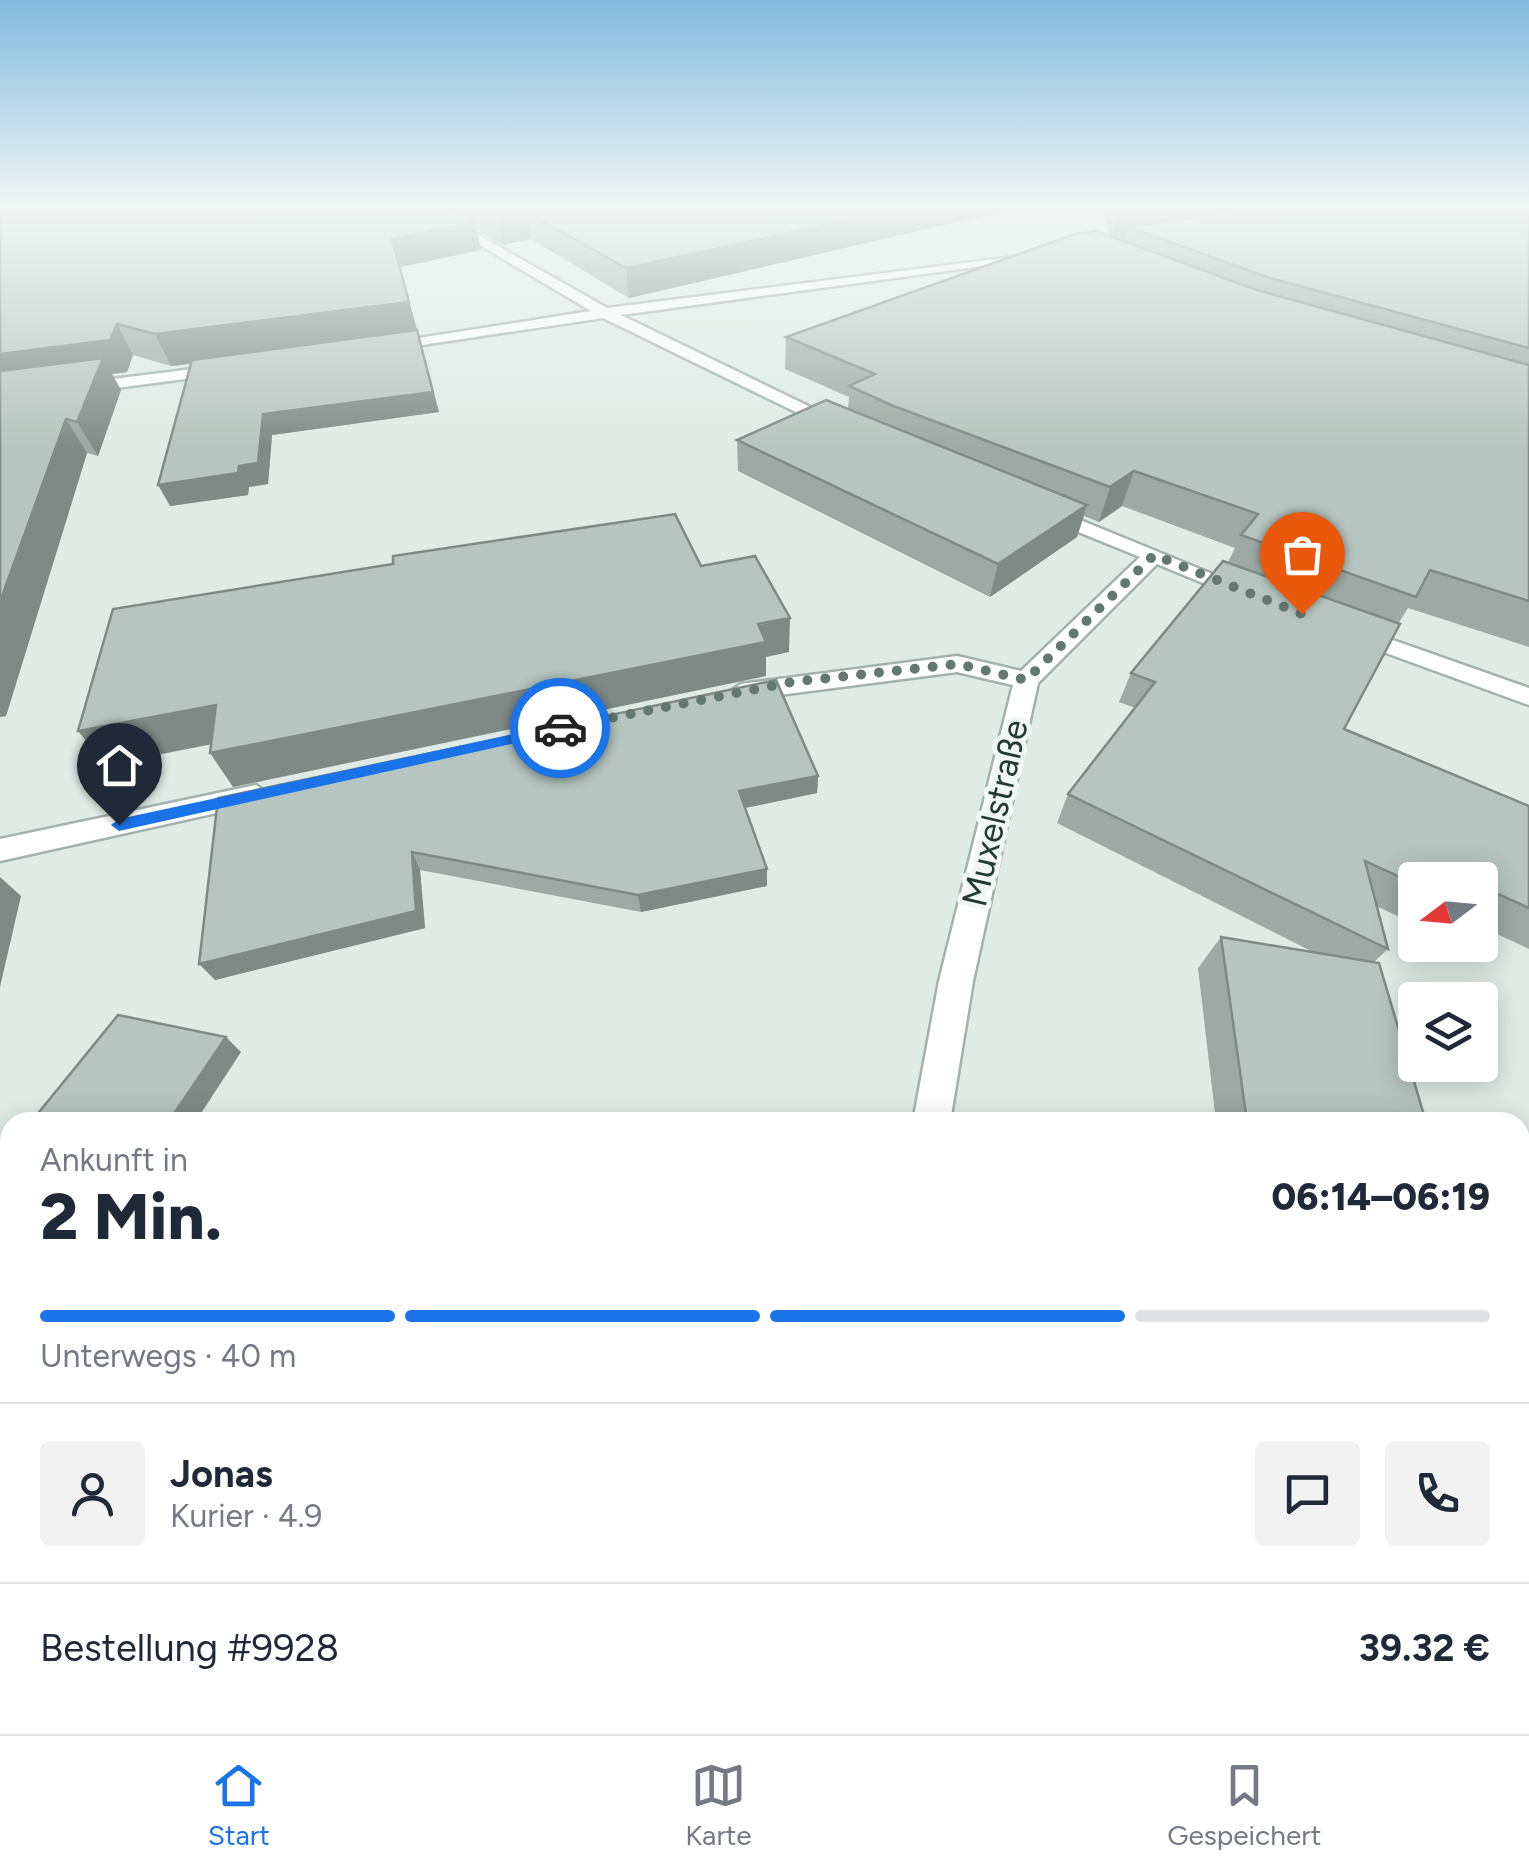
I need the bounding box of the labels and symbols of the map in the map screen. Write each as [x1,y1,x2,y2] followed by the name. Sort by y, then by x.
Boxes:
[1260,512,1345,615] pin
[510,678,610,778] courier
[953,715,1037,911] street label: Muxelstraße
[77,723,162,826] pin
[1398,862,1498,962] north arrow

